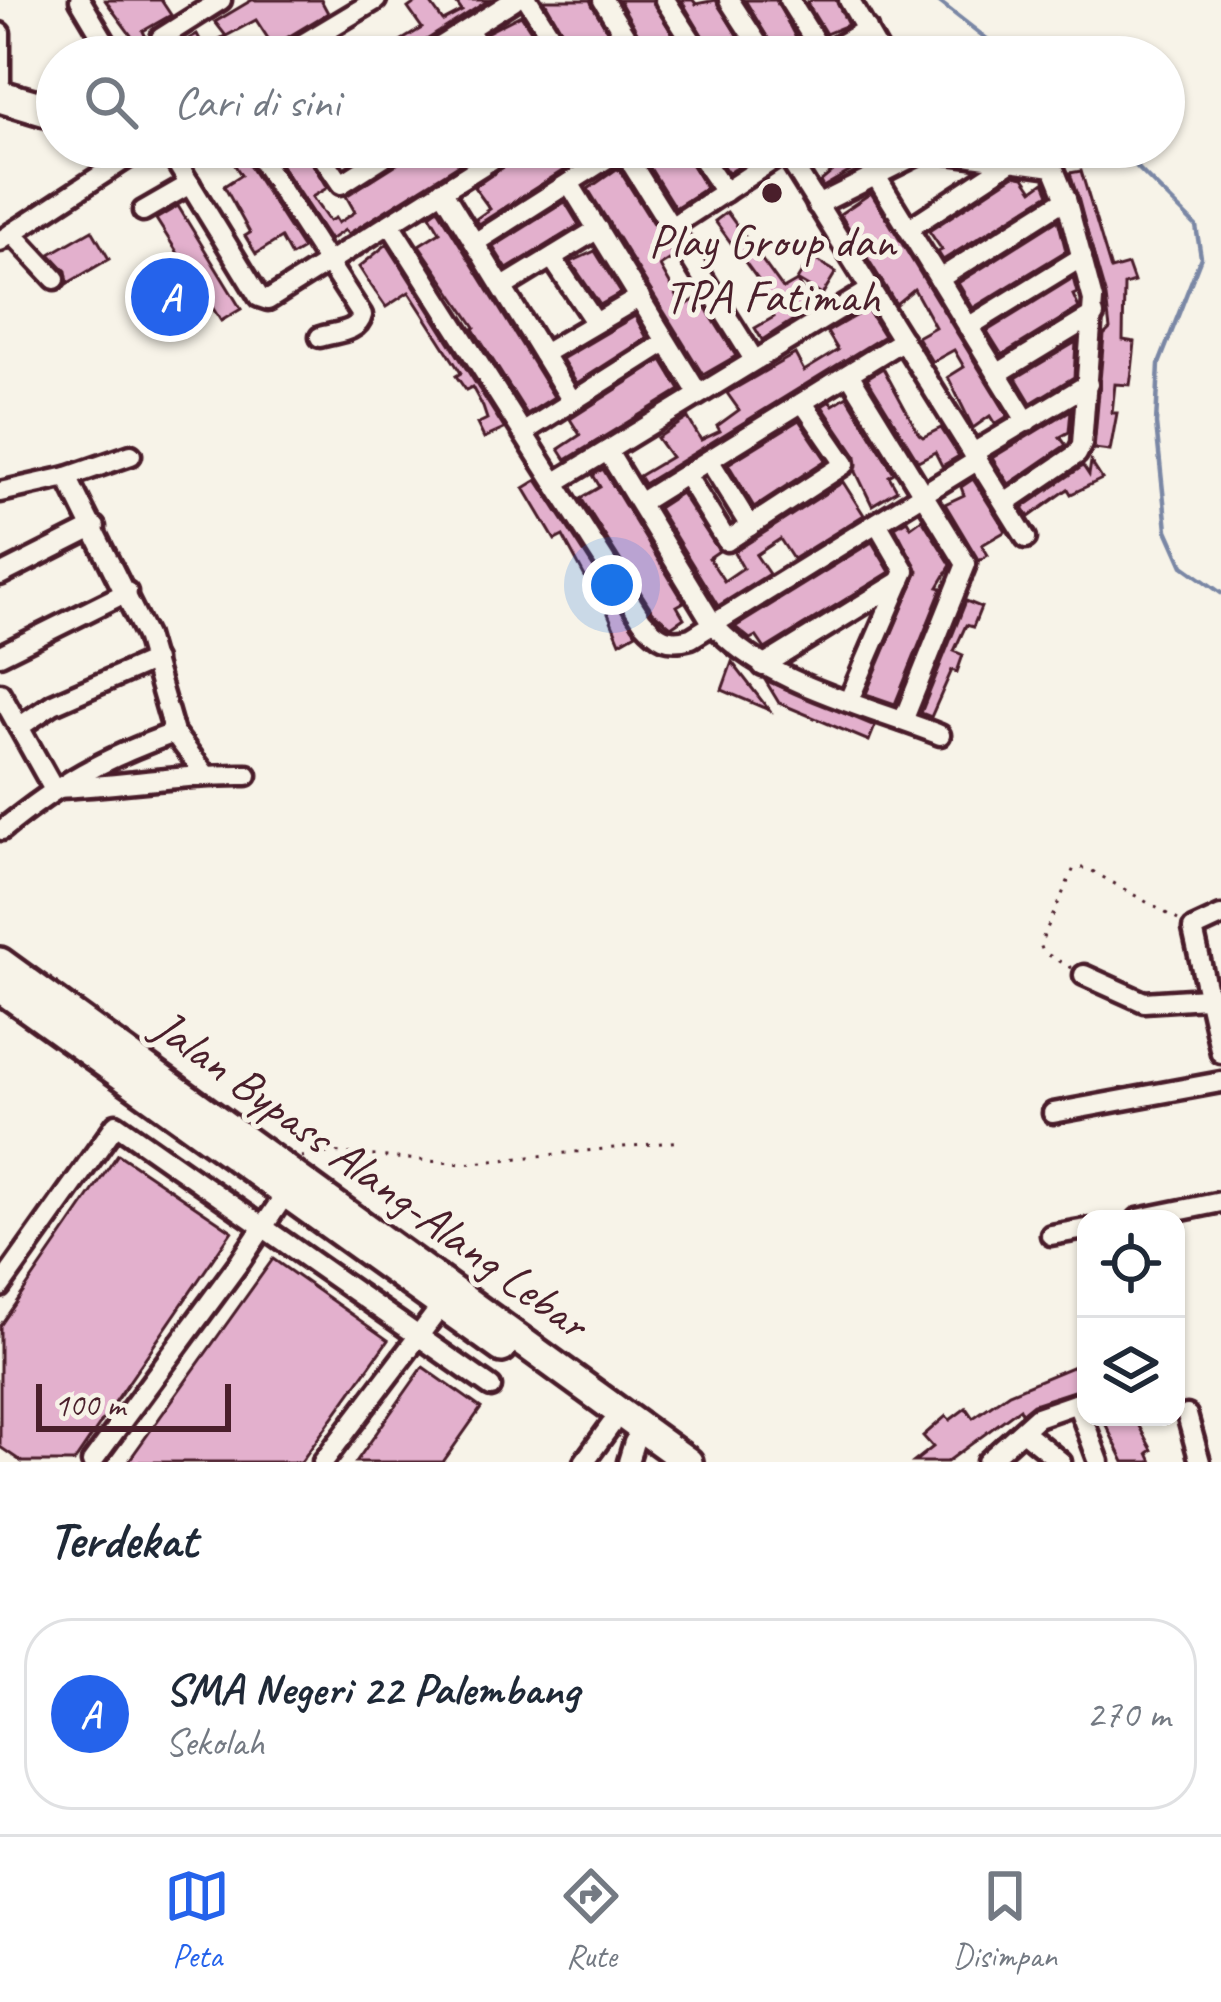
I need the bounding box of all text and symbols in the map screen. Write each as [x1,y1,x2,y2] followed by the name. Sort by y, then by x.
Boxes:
[36,36,1185,168] search box
[78,69,144,135] icon: search
[174,74,340,131] text: Cari di sini
[759,180,785,206] marker: Play Group dan TPA Fatimah
[649,211,898,326] place label: Play Group dan TPA Fatimah
[131,252,209,342] pin: A
[582,555,642,615] your location
[140,995,603,1354] street label: Jalan Bypass Alang-Alang Lebar
[1077,1210,1185,1426] map controls
[1077,1210,1185,1318] button: locate
[1077,1318,1185,1426] button: layers
[36,1378,231,1431] scale bar
[54,1384,125,1426] text: 100 m
[48,1508,197,1572] text: Terdekat
[165,1661,579,1718] text: SMA Negeri 22 Palembang
[80,1690,100,1739] text: A
[1086,1690,1170,1739] text: 270 m
[165,1718,264,1767] text: Sekolah
[164,1863,230,1977] tab: Peta
[558,1863,624,1977] tab: Rute
[953,1863,1057,1977] tab: Disimpan

